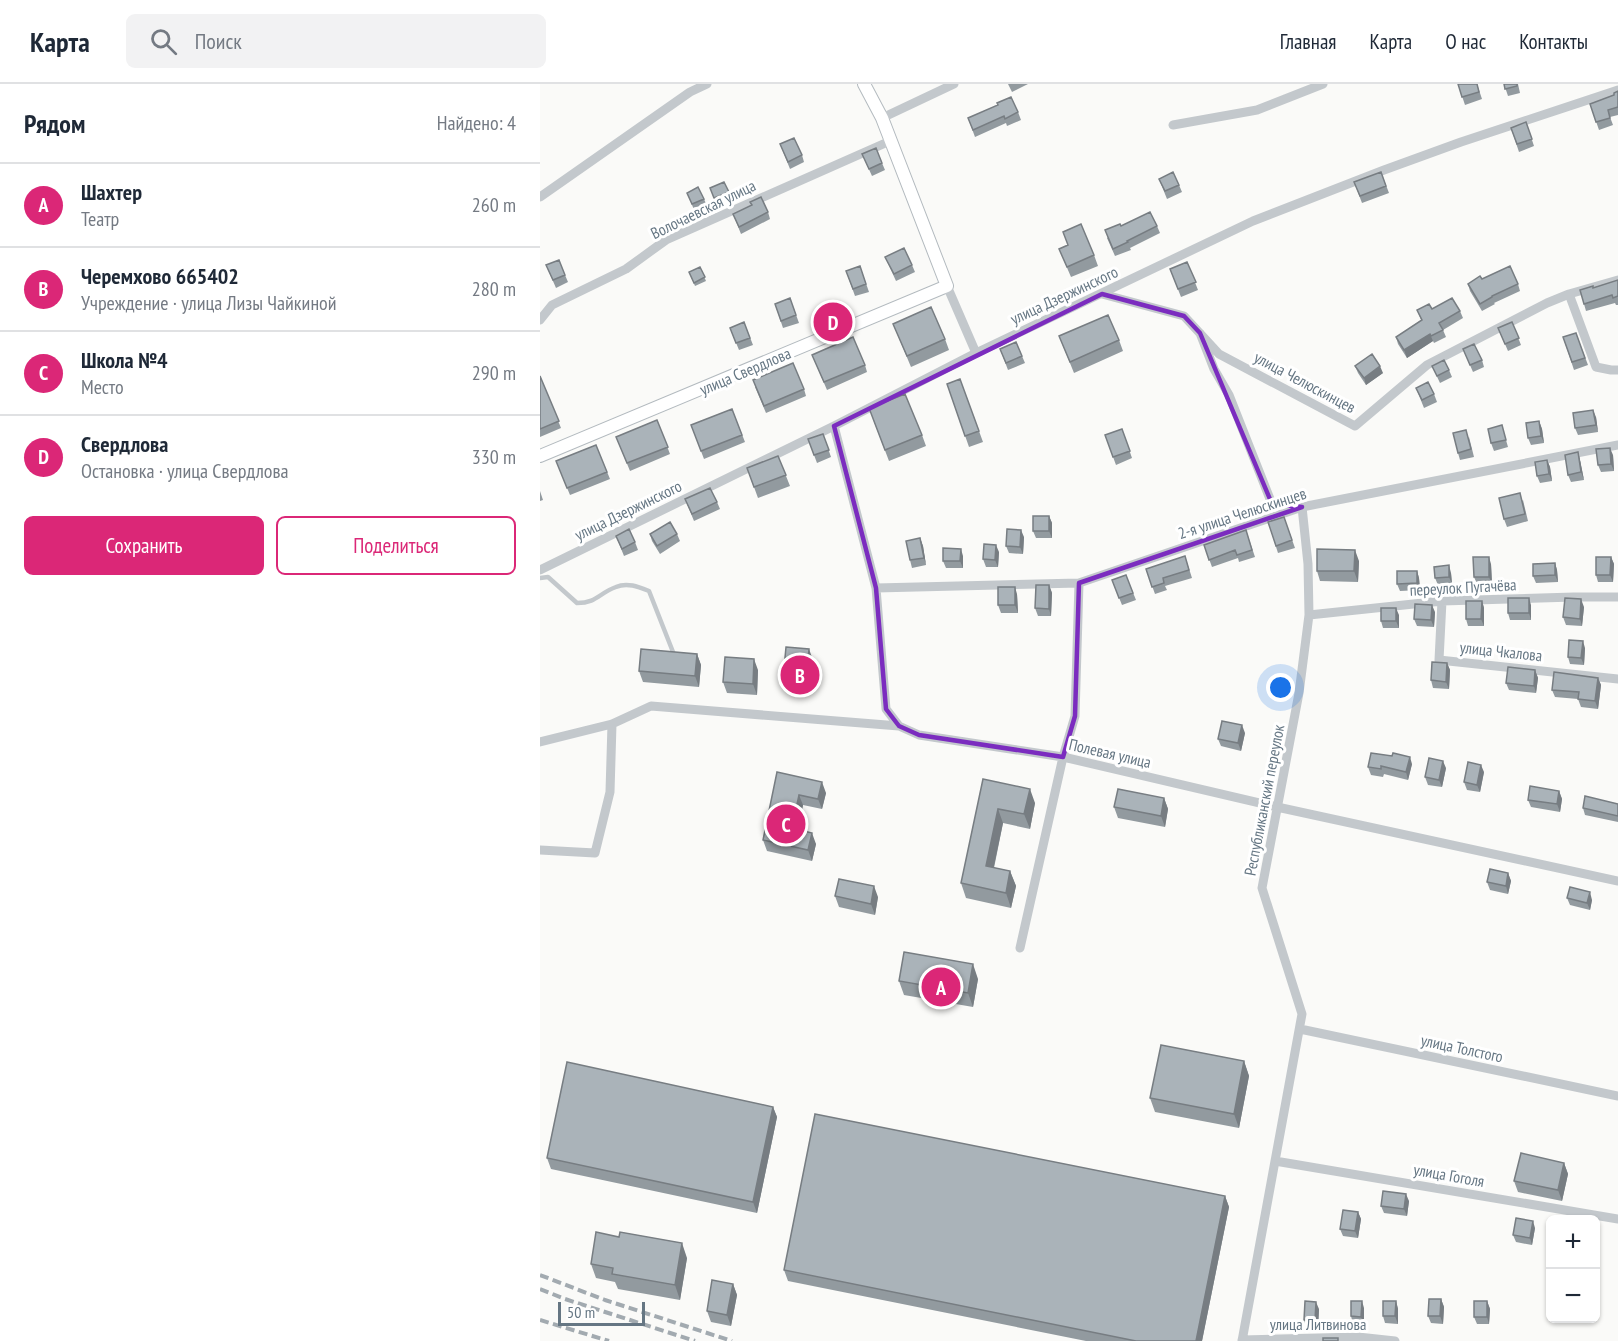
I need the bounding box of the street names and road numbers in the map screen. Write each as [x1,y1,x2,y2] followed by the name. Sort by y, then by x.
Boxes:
[647,175,759,243] street label: Волочаевская улица
[1007,261,1121,329] street label: улица Дзержинского
[696,343,794,399] street label: улица Свердлова
[1251,347,1359,417] street label: улица Челюскинцев
[571,475,685,544] street label: улица Дзержинского
[1175,483,1309,543] street label: 2-я улица Челюскинцев
[1409,574,1517,600] street label: переулок Пугачёва
[1459,637,1543,665] street label: улица Чкалова
[1240,722,1289,877] street label: Республиканский переулок
[1067,734,1153,772] street label: Полевая улица
[1419,1030,1505,1066] street label: улица Толстого
[1412,1159,1486,1191] street label: улица Гоголя
[1270,1314,1366,1334] street label: улица Литвинова

